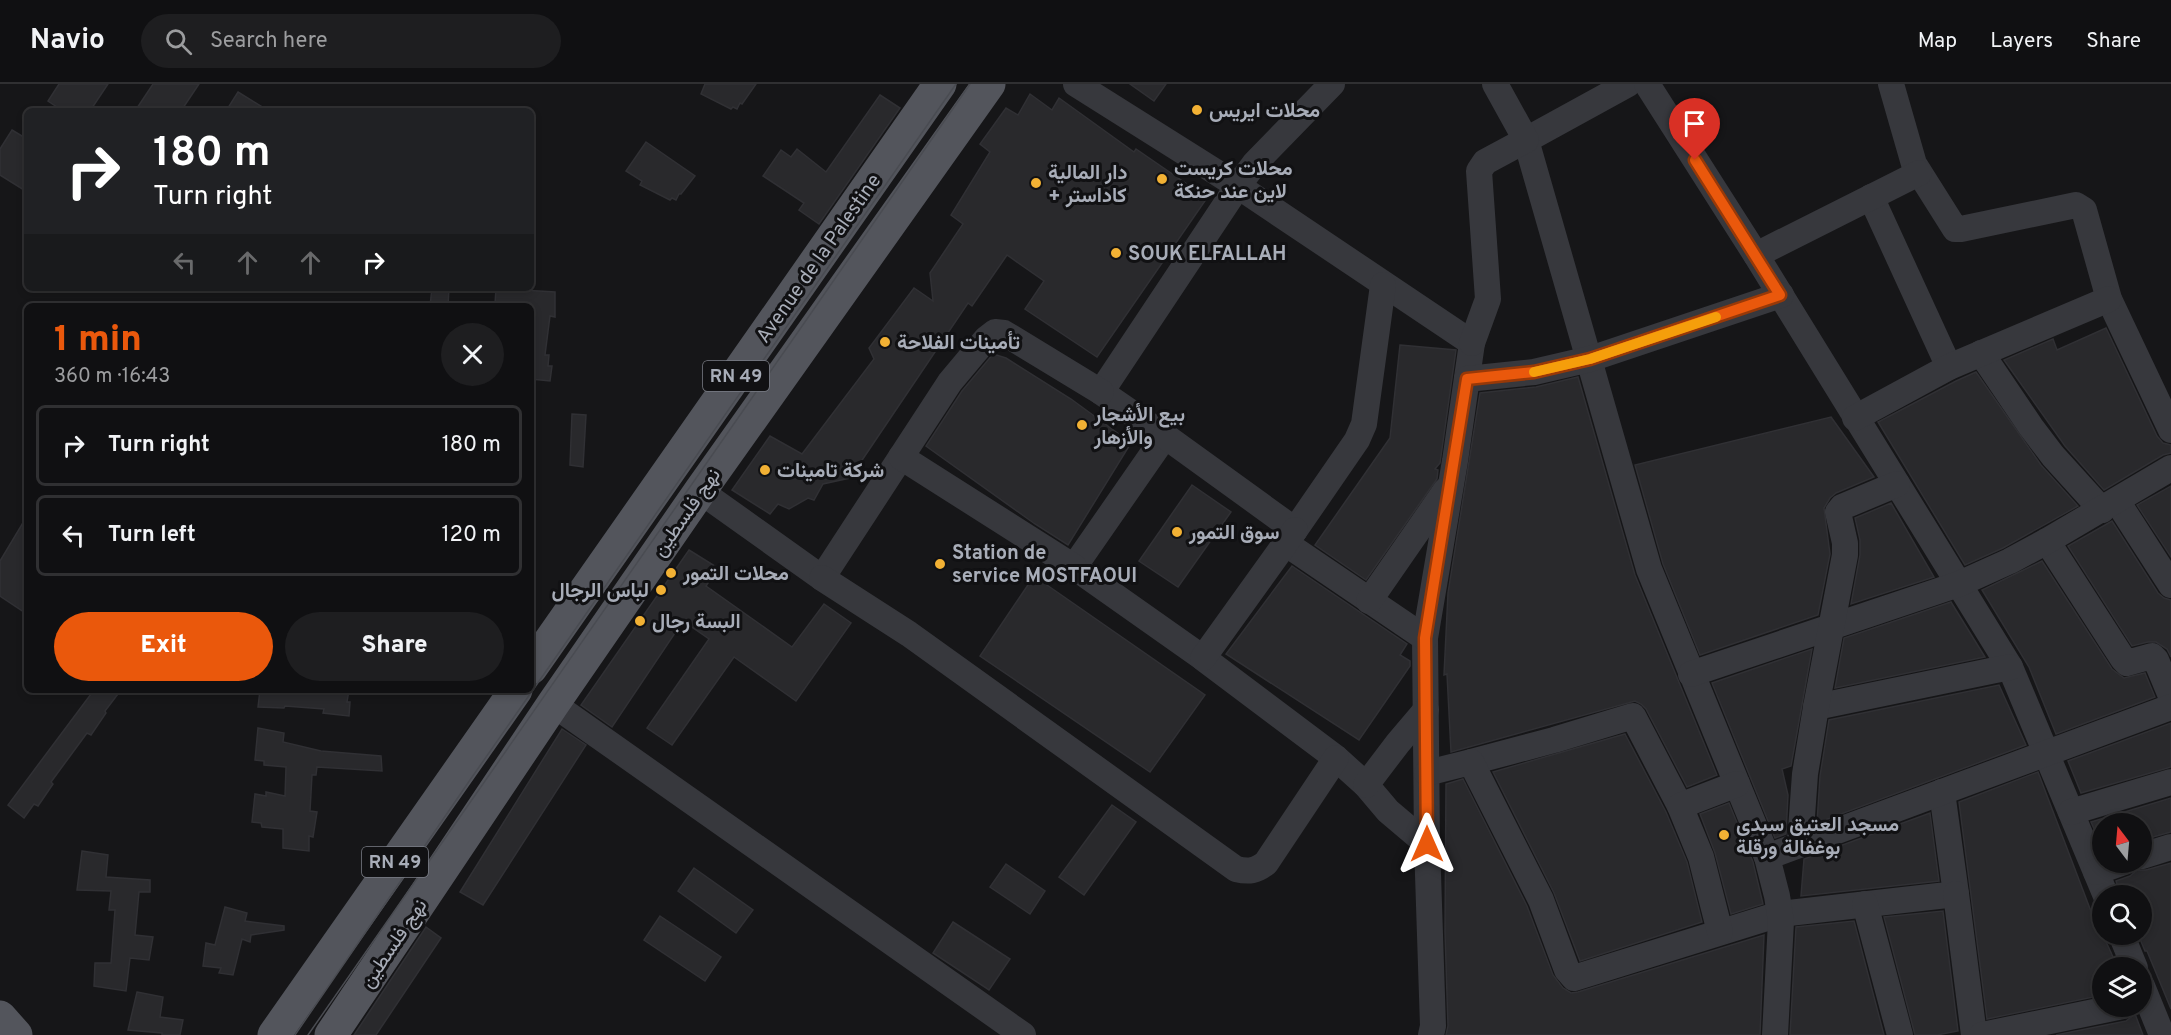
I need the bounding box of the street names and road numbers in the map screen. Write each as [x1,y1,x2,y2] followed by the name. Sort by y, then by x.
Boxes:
[751,169,888,349] street label: Avenue de la Palestine
[703,361,769,391] road number: RN 49
[648,464,728,563] street label: نهج فلسطين
[362,847,428,877] road number: RN 49
[355,894,434,994] street label: نهج فلسطين

